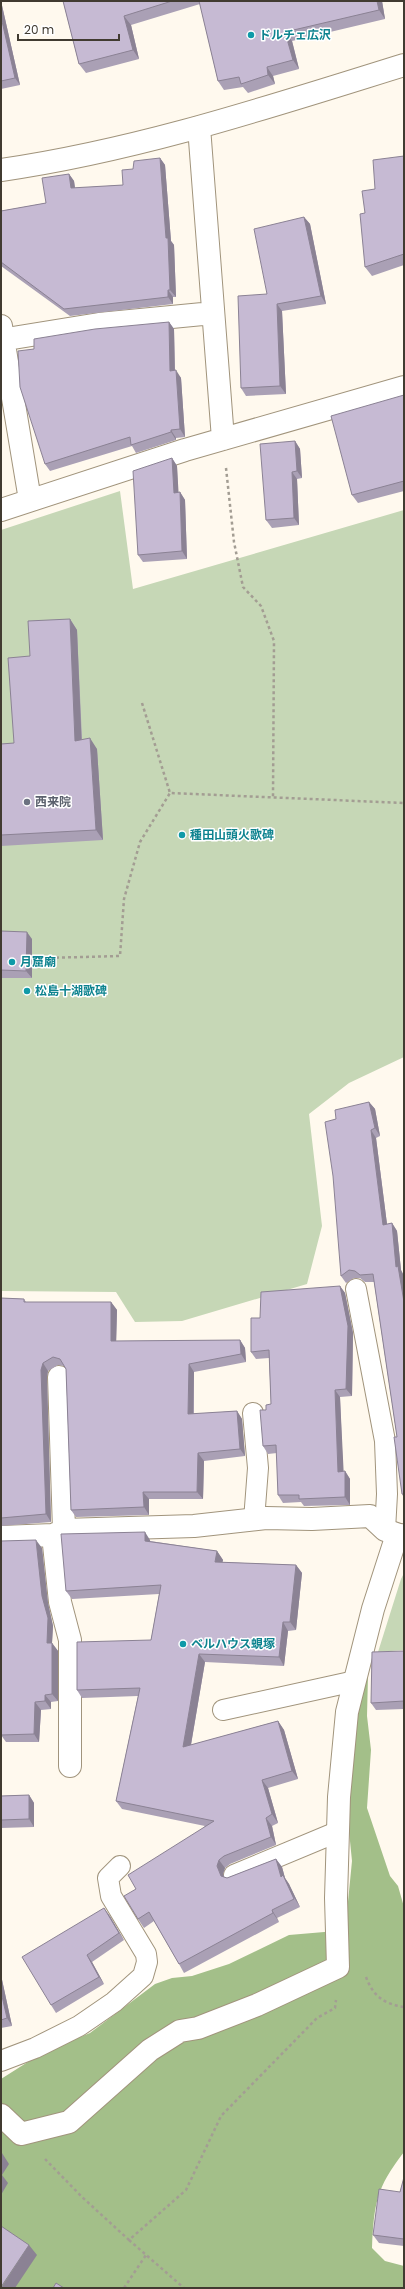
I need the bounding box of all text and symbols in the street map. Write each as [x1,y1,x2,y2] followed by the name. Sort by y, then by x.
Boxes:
[18,16,119,42] scale bar
[24,21,54,38] text: 20 m
[259,26,331,43] place label: ドルチェ広沢
[246,30,256,40] marker: ドルチェ広沢
[35,793,71,810] place label: 西来院
[22,797,32,807] marker: 西来院
[190,826,274,843] place label: 種田山頭火歌碑
[177,830,187,840] marker: 種田山頭火歌碑
[20,953,56,970] place label: 月窟廟
[7,957,17,967] marker: 月窟廟
[35,982,107,999] place label: 松島十湖歌碑
[22,986,32,996] marker: 松島十湖歌碑
[191,1635,275,1652] place label: ベルハウス蜆塚
[178,1639,188,1649] marker: ベルハウス蜆塚

